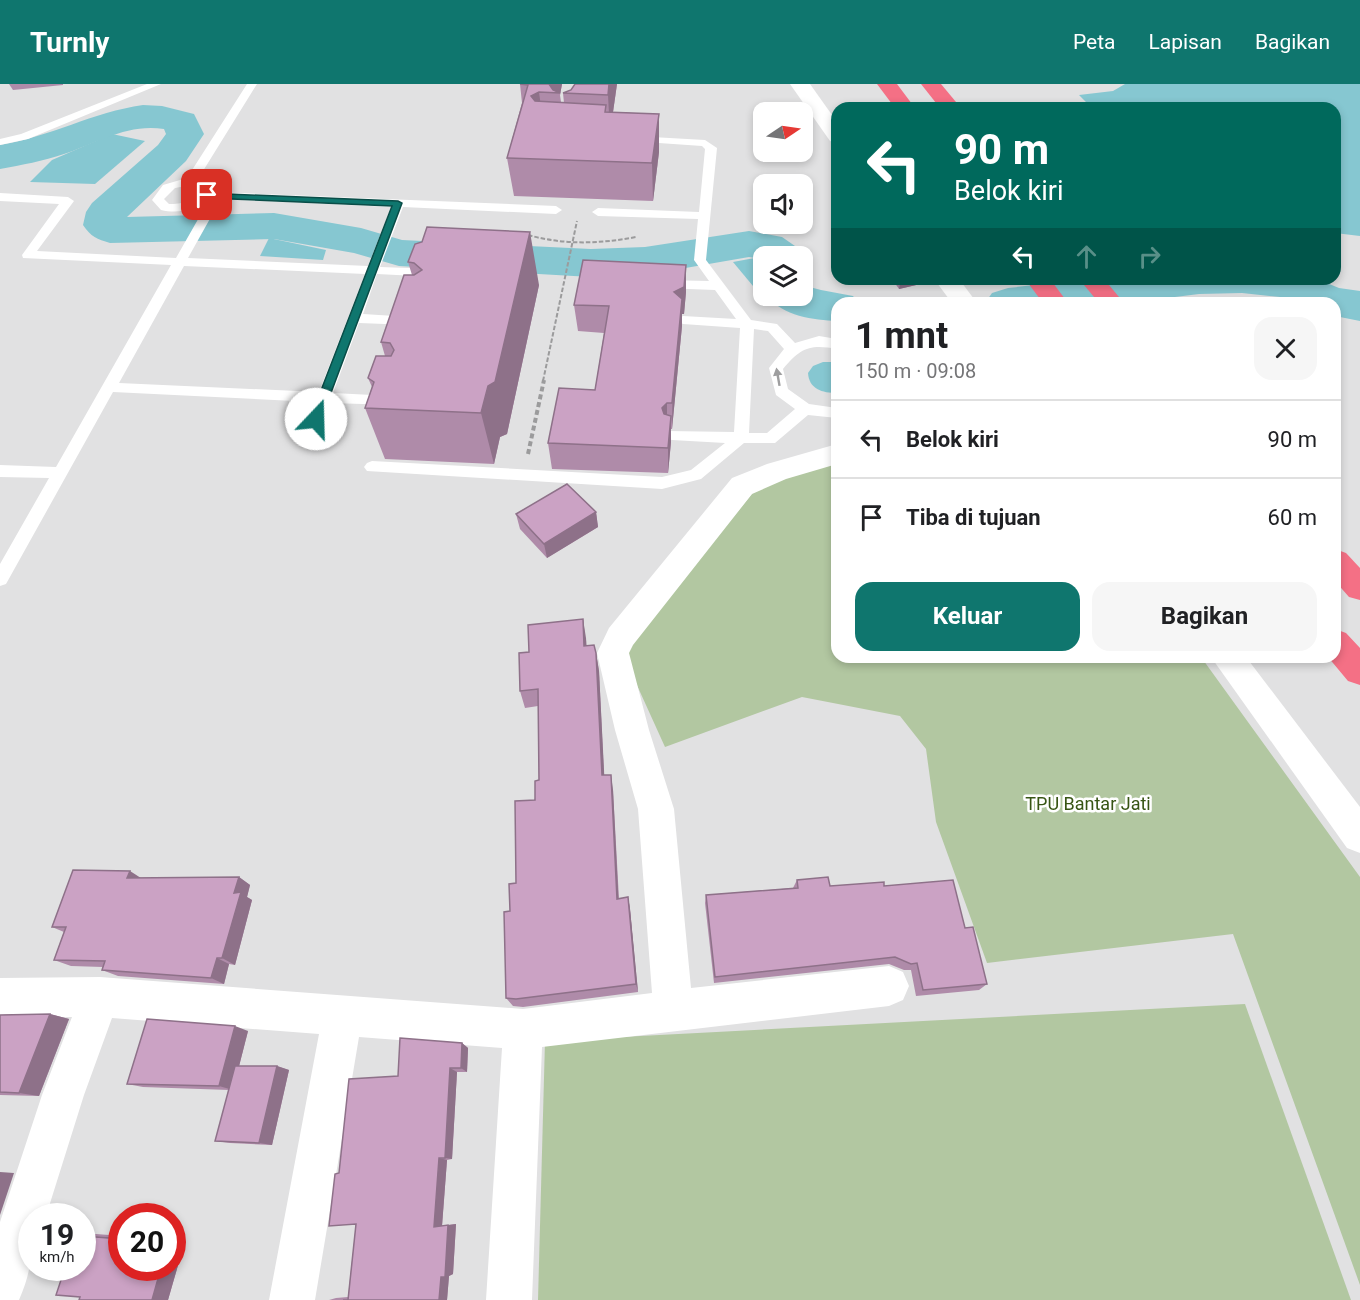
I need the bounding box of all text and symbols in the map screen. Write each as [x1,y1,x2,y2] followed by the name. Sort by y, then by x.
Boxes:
[30,26,109,59] text: Turnly
[1073,30,1115,54] text: Peta
[1148,30,1222,54] text: Lapisan
[1255,30,1330,54] text: Bagikan
[753,102,813,162] north arrow
[753,102,813,306] map controls
[954,125,1049,174] text: 90 m
[855,126,933,204] icon: left
[181,169,232,220] pin
[753,174,813,234] button: sound
[954,175,1063,207] text: Belok kiri
[190,178,223,211] icon: arrive
[1007,240,1040,273] icon: left
[1070,240,1103,273] icon: ahead
[1133,240,1166,273] icon: right
[753,246,813,306] button: layers
[855,315,948,357] text: 1 mnt
[1254,317,1317,380] button: close
[855,359,976,383] text: 150 m · 09:08
[774,368,783,387] one-way arrow
[284,387,348,451] position arrow
[855,423,888,456] icon: left
[906,427,999,452] text: Belok kiri
[1268,427,1317,452] text: 90 m
[855,501,888,534] icon: arrive
[906,505,1041,530] text: Tiba di tujuan
[1268,505,1317,530] text: 60 m
[855,582,1080,651] button: Keluar
[1092,582,1317,651] button: Bagikan
[1025,793,1151,814] park label: TPU Bantar Jati
[108,1203,186,1281] speed limit sign: 20
[40,1217,74,1252] text: 19
[39,1248,75,1266] text: km/h

